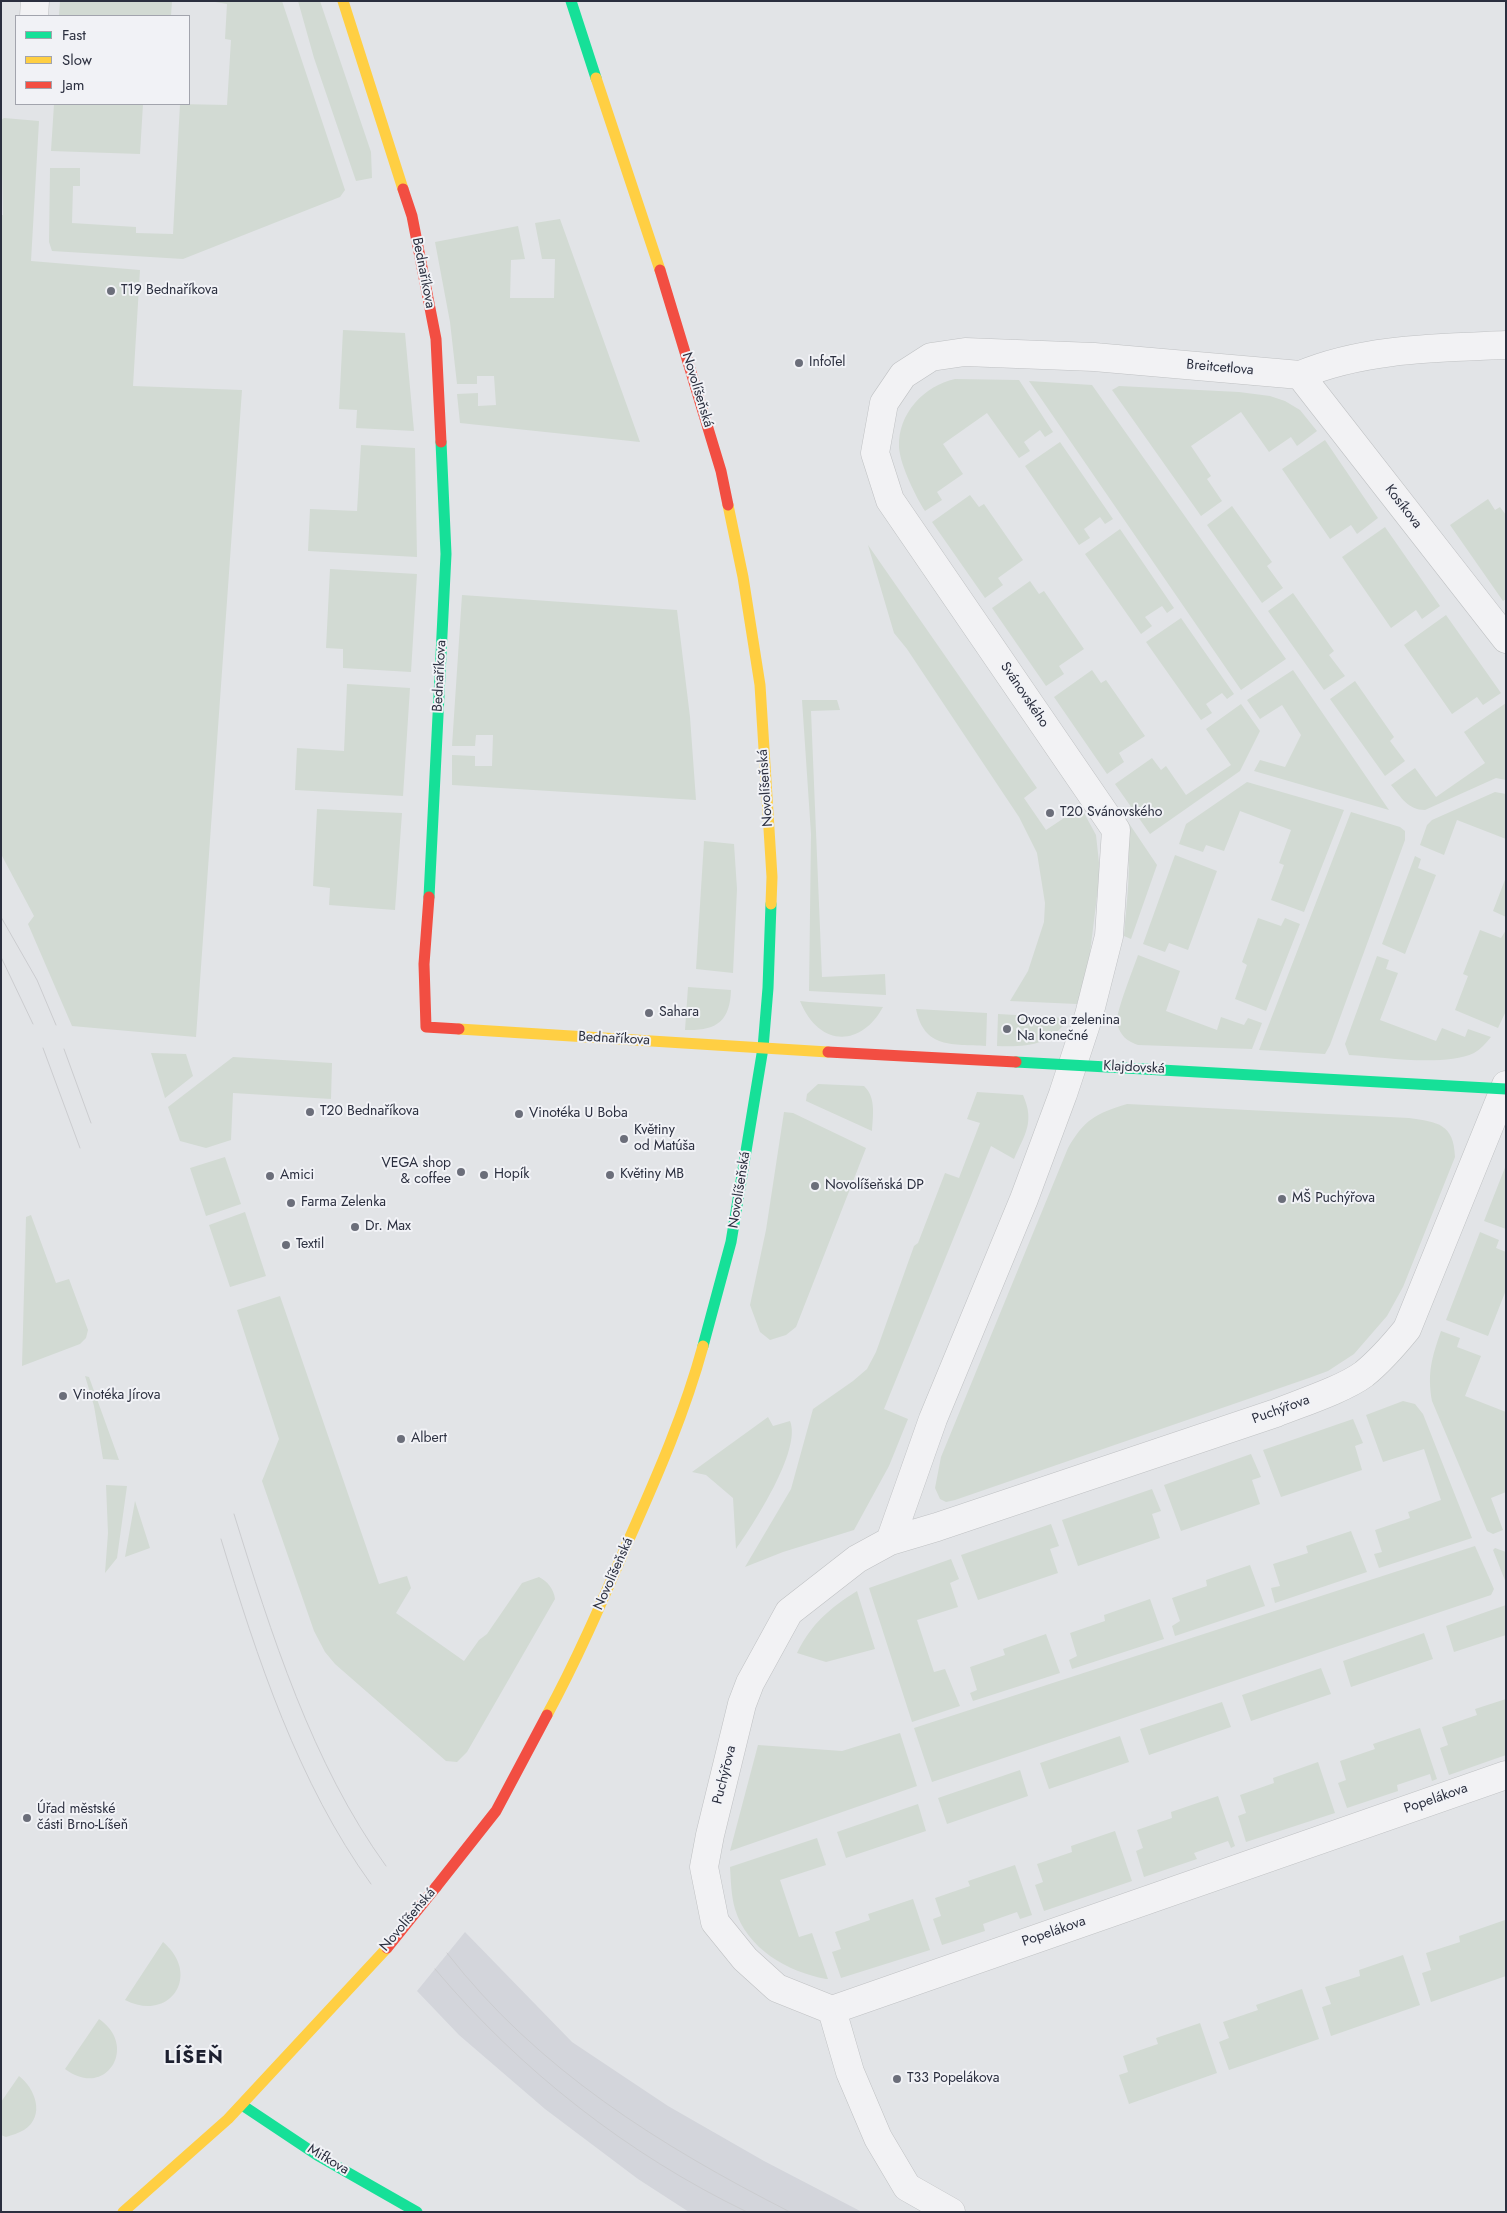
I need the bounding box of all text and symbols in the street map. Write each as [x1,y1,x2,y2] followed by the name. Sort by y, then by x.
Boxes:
[15,15,190,105] legend
[62,24,86,46] text: Fast
[62,49,92,71] text: Slow
[62,74,85,96] text: Jam
[408,236,438,310] street label: Bednaříkova
[121,283,218,299] place label: T19 Bednaříkova
[105,285,117,297] marker: T19 Bednaříkova
[678,350,716,430] street label: Novolíšeňská
[809,355,846,371] place label: InfoTel
[793,357,805,369] marker: InfoTel
[1186,357,1254,379] street label: Breitcetlova
[1381,482,1425,532] street label: Kosíkova
[430,640,450,712] street label: Bednaříkova
[996,659,1052,731] street label: Svánovského
[755,749,777,827] street label: Novolíšeňská
[1060,805,1162,821] place label: T20 Svánovského
[1044,807,1056,819] marker: T20 Svánovského
[659,1005,699,1021] place label: Sahara
[643,1007,655,1019] marker: Sahara
[1017,1013,1120,1046] place label: Ovoce a zelenina Na konečné
[1001,1023,1013,1035] marker: Ovoce a zelenina Na konečné
[578,1029,650,1049] street label: Bednaříkova
[1103,1058,1165,1078] street label: Klajdovská
[320,1104,419,1120] place label: T20 Bednaříkova
[304,1106,316,1118] marker: T20 Bednaříkova
[529,1106,628,1122] place label: Vinotéka U Boba
[513,1108,525,1120] marker: Vinotéka U Boba
[634,1123,695,1156] place label: Květiny od Matúša
[618,1133,630,1145] marker: Květiny od Matúša
[726,1150,754,1230] street label: Novolíšeňská
[382,1156,451,1188] place label: VEGA shop & coffee
[455,1166,467,1178] marker: VEGA shop & coffee
[494,1167,529,1183] place label: Hopík
[620,1167,684,1183] place label: Květiny MB
[280,1168,314,1184] place label: Amici
[478,1169,490,1181] marker: Hopík
[604,1169,616,1181] marker: Květiny MB
[264,1170,276,1182] marker: Amici
[825,1178,924,1194] place label: Novolíšeňská DP
[809,1180,821,1192] marker: Novolíšeňská DP
[1292,1191,1375,1207] place label: MŠ Puchýřova
[1276,1193,1288,1205] marker: MŠ Puchýřova
[301,1195,386,1211] place label: Farma Zelenka
[285,1197,297,1209] marker: Farma Zelenka
[365,1219,411,1235] place label: Dr. Max
[349,1221,361,1233] marker: Dr. Max
[296,1237,324,1253] place label: Textil
[280,1239,292,1251] marker: Textil
[73,1388,160,1404] place label: Vinotéka Jírova
[57,1390,69,1402] marker: Vinotéka Jírova
[1250,1392,1312,1428] street label: Puchýřova
[411,1431,447,1447] place label: Albert
[395,1433,407,1445] marker: Albert
[591,1535,637,1613] street label: Novolíšeňská
[710,1744,740,1806] street label: Puchýřova
[1402,1780,1470,1818] street label: Popelákova
[37,1802,128,1834] place label: Úřad městské části Brno-Líšeň
[21,1812,33,1824] marker: Úřad městské části Brno-Líšeň
[377,1885,439,1955] street label: Novolíšeňská
[1020,1913,1088,1951] street label: Popelákova
[164,2047,224,2069] district label: LÍŠEŇ
[907,2071,999,2087] place label: T33 Popelákova
[891,2073,903,2085] marker: T33 Popelákova
[304,2141,352,2179] street label: Mifkova

